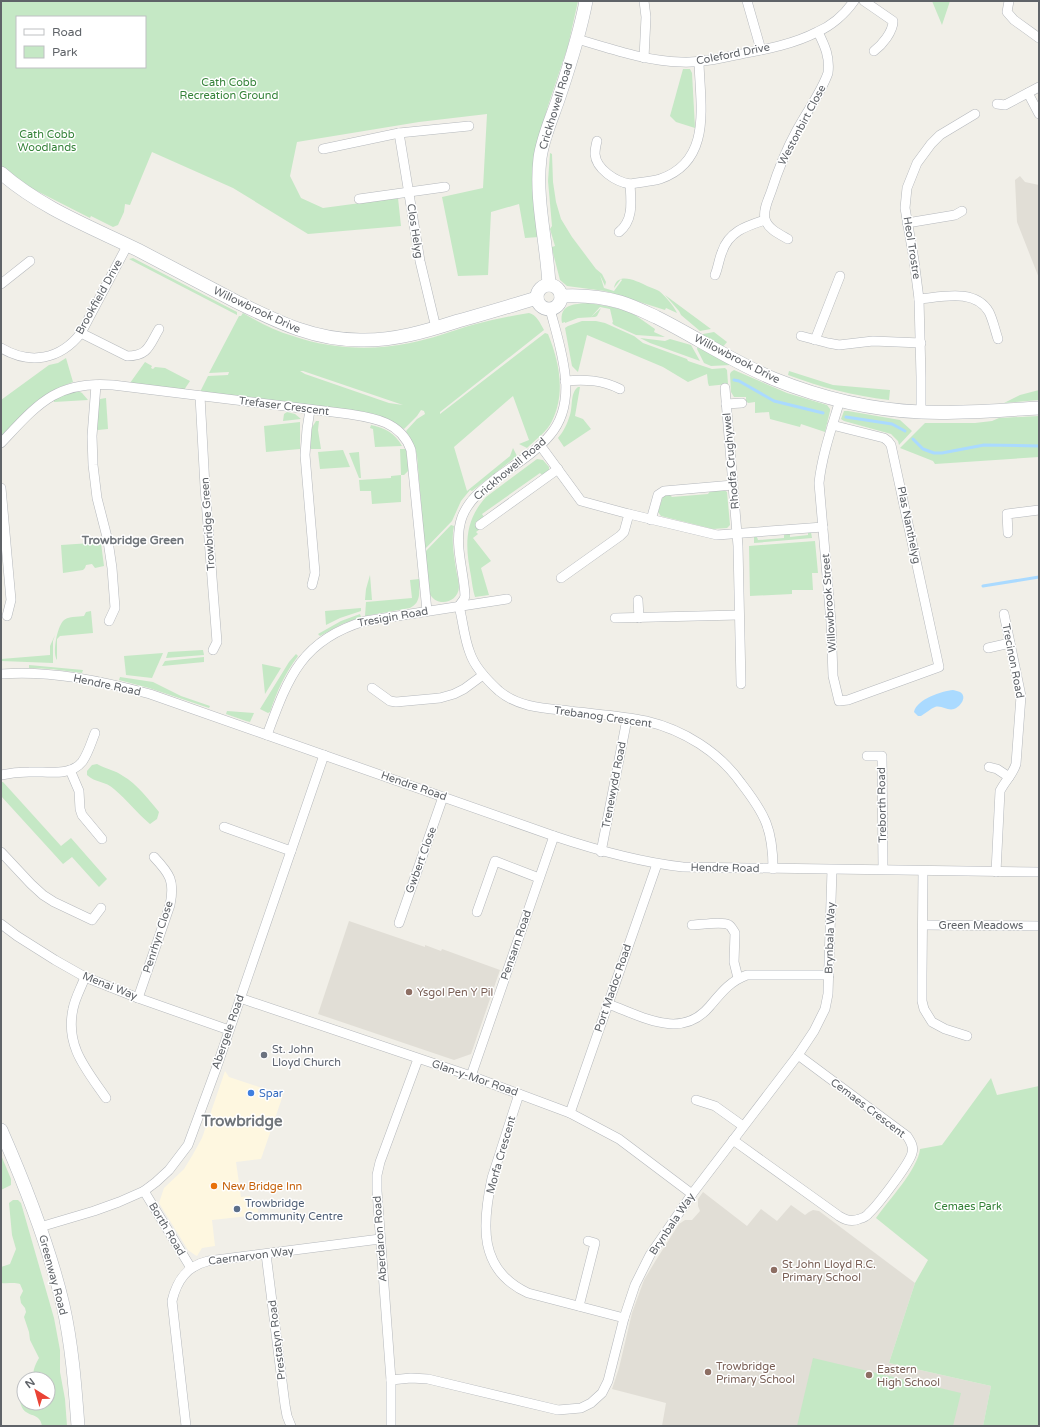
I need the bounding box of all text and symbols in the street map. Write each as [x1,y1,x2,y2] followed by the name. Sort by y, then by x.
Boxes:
[16,16,146,68] legend
[52,25,82,39] text: Road
[695,40,771,68] street label: Coleford Drive
[52,45,78,59] text: Park
[537,61,575,151] street label: Crickhowell Road
[180,76,278,102] park label: Cath Cobb Recreation Ground
[775,83,829,167] street label: Westonbirt Close
[18,128,76,154] park label: Cath Cobb Woodlands
[404,203,426,259] street label: Clos Helyg
[901,216,923,280] street label: Heol Trostre
[73,257,125,337] street label: Brookfield Drive
[211,284,303,336] street label: Willowbrook Drive
[692,332,782,386] street label: Willowbrook Drive
[238,394,330,418] street label: Trefaser Crescent
[720,412,742,510] street label: Rhodfa Crughywel
[471,435,549,503] street label: Crickhowell Road
[198,477,218,571] street label: Trowbridge Green
[894,485,924,565] street label: Plas Nanthelyg
[81,533,184,548] district label: Trowbridge Green
[819,553,839,653] street label: Willowbrook Street
[357,604,429,630] street label: Tresigin Road
[999,623,1027,699] street label: Trecinon Road
[72,671,142,699] street label: Hendre Road
[553,704,653,730] street label: Trebanog Crescent
[599,740,629,829] street label: Trenewydd Road
[875,767,889,843] street label: Treborth Road
[379,769,449,803] street label: Hendre Road
[403,825,439,895] street label: Gwbert Close
[690,861,760,875] street label: Hendre Road
[140,899,176,975] street label: Penrhyn Close
[822,902,838,974] street label: Brynbala Way
[498,908,534,982] street label: Pensarn Road
[939,919,1023,932] street label: Green Meadows
[592,942,634,1034] street label: Port Madoc Road
[81,969,139,1003] street label: Menai Way
[417,986,493,999] place label: Ysgol Pen Y Pil
[404,987,414,997] marker: Ysgol Pen Y Pil
[209,993,247,1071] street label: Abergele Road
[272,1043,341,1069] place label: St. John Lloyd Church
[259,1050,269,1060] marker: St. John Lloyd Church
[430,1057,520,1099] street label: Glan-y-Mor Road
[828,1076,908,1140] street label: Cemaes Crescent
[259,1087,284,1100] place label: Spar
[246,1088,256,1098] marker: Spar
[200,1112,283,1131] district label: Trowbridge
[484,1115,518,1195] street label: Morfa Crescent
[222,1180,302,1193] place label: New Bridge Inn
[209,1181,219,1191] marker: New Bridge Inn
[646,1190,698,1257] street label: Brynbala Way
[370,1195,389,1283] street label: Aberdaron Road
[245,1197,343,1223] place label: Trowbridge Community Centre
[146,1200,188,1258] street label: Borth Road
[934,1200,1002,1213] park label: Cemaes Park
[232,1204,242,1214] marker: Trowbridge Community Centre
[36,1233,70,1317] street label: Greenway Road
[208,1244,295,1268] street label: Caernarvon Way
[782,1258,876,1284] place label: St John Lloyd R.C. Primary School
[769,1265,779,1275] marker: St John Lloyd R.C. Primary School
[266,1299,288,1381] street label: Prestatyn Road
[716,1360,795,1386] place label: Trowbridge Primary School
[877,1363,940,1389] place label: Eastern High School
[703,1367,713,1377] marker: Trowbridge Primary School
[864,1370,874,1380] marker: Eastern High School
[16,1371,56,1411] north arrow
[23,1376,38,1391] text: N

